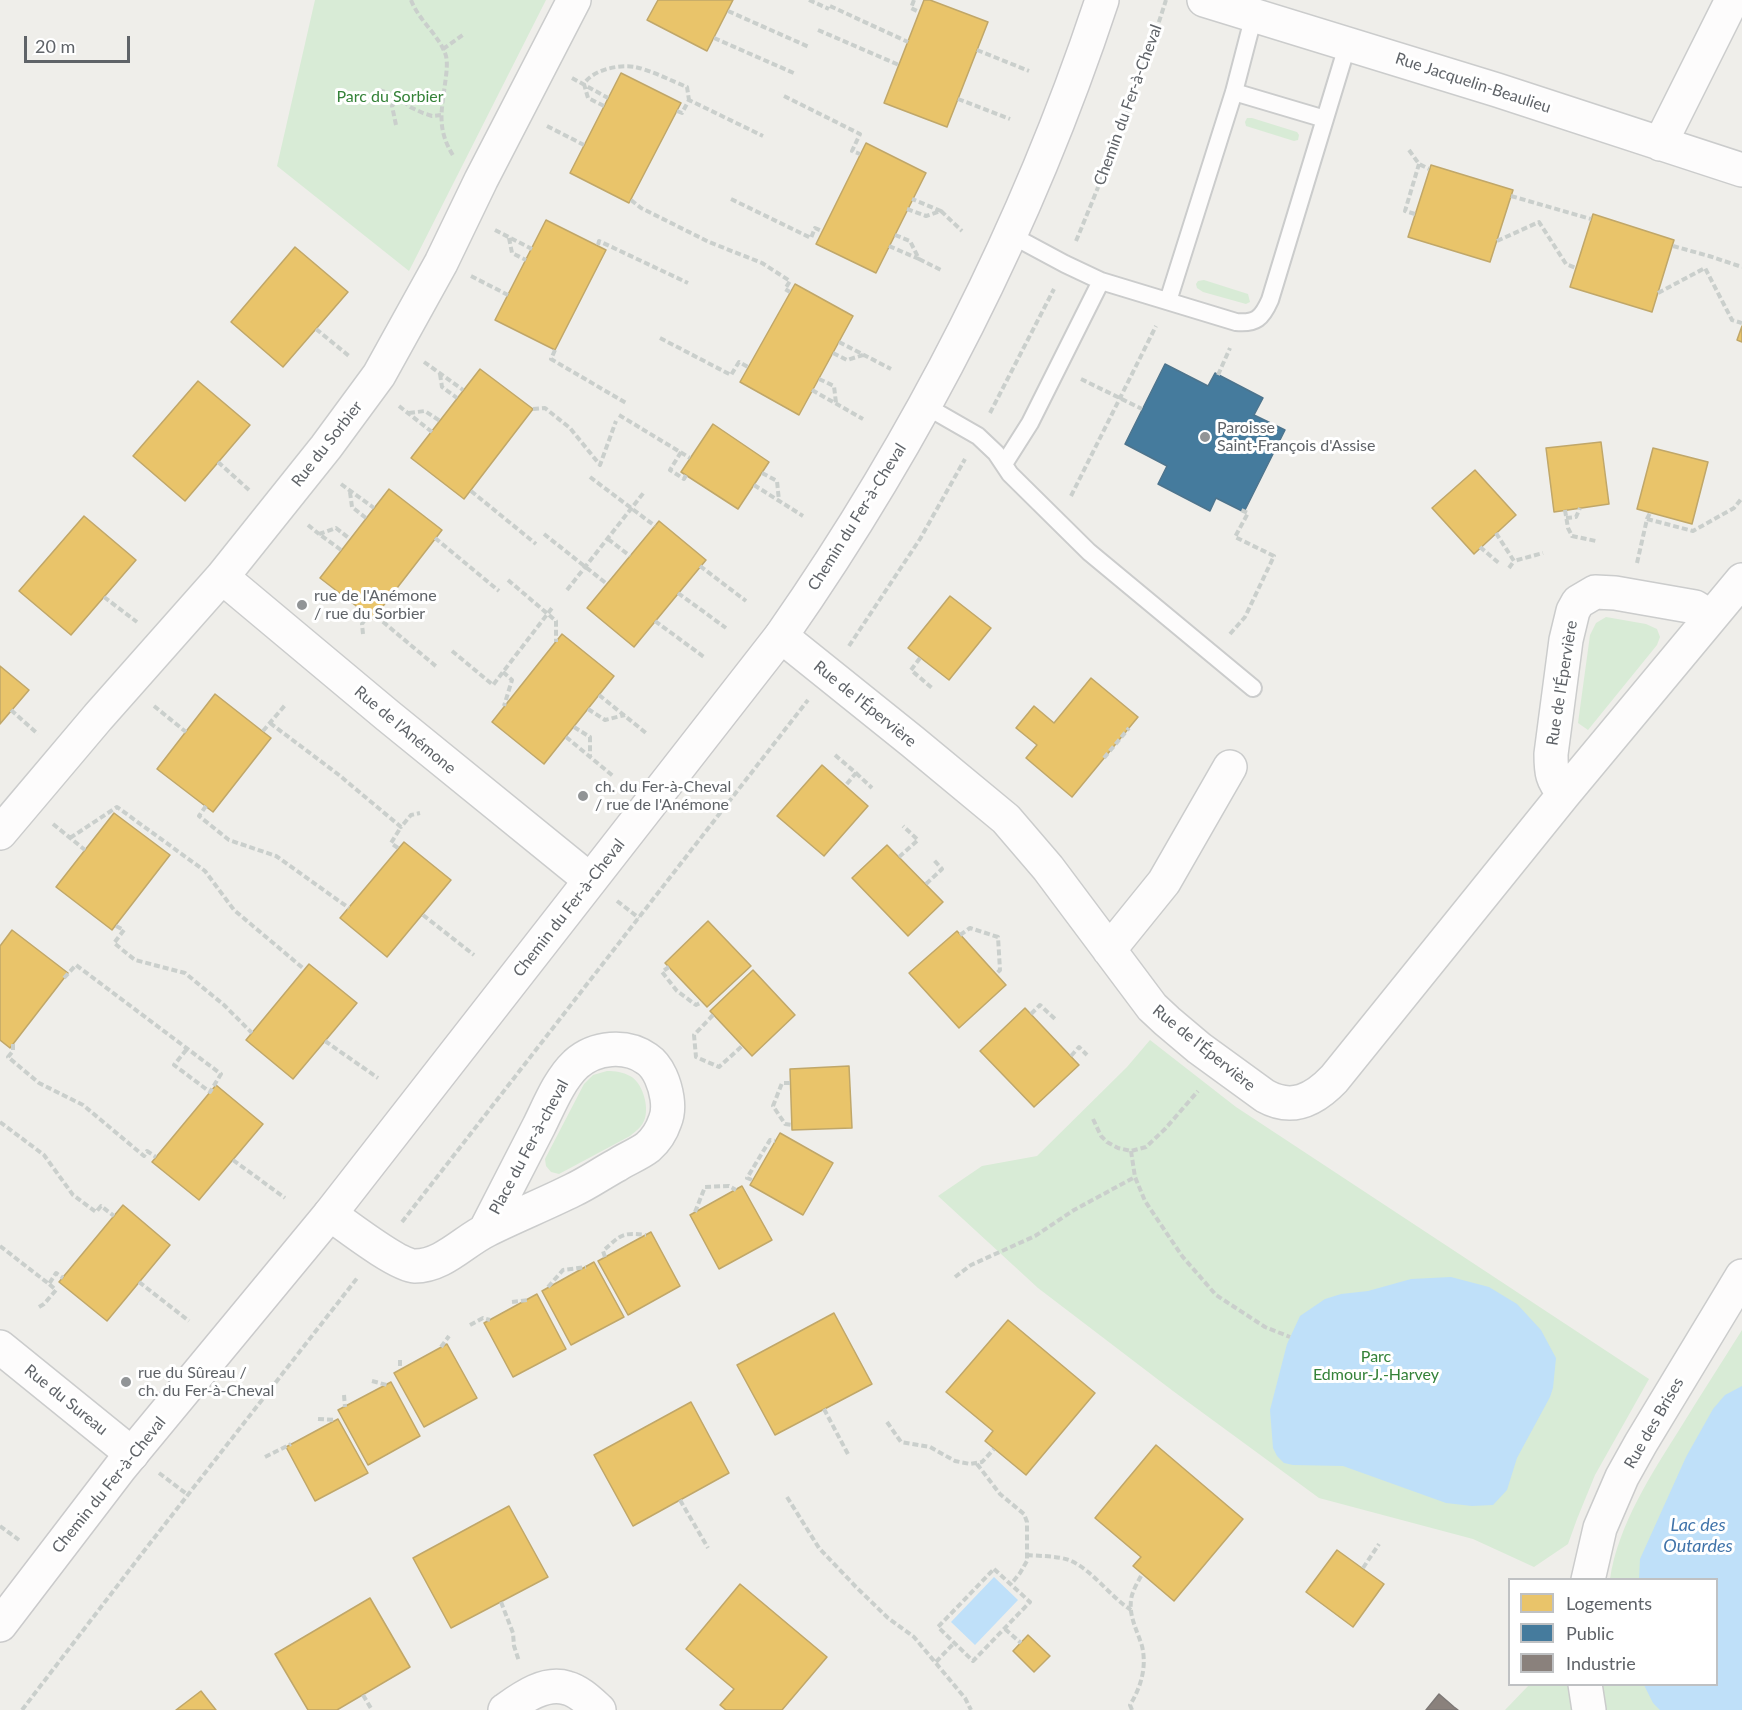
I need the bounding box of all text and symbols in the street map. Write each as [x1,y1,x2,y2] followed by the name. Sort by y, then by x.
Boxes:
[1090,22,1166,188] street label: Chemin du Fer-à-Cheval
[27,24,134,62] scale bar
[35,35,75,57] text: 20 m
[1393,49,1553,117] street label: Rue Jacquelin-Beaulieu
[336,87,444,107] park label: Parc du Sorbier
[288,397,366,491] street label: Rue du Sorbier
[1217,418,1375,456] place label: Paroisse Saint-François d'Assise
[1198,430,1212,444] marker: Paroisse Saint-François d'Assise
[804,440,910,594] street label: Chemin du Fer-à-Cheval
[314,586,437,624] place label: rue de l'Anémone / rue du Sorbier
[295,598,309,612] marker: rue de l'Anémone / rue du Sorbier
[1543,619,1581,747] street label: Rue de l'Épervière
[810,657,920,751] street label: Rue de l'Épervière
[350,682,460,778] street label: Rue de l'Anémone
[595,777,731,815] place label: ch. du Fer-à-Cheval / rue de l'Anémone
[576,789,590,803] marker: ch. du Fer-à-Cheval / rue de l'Anémone
[509,835,629,981] street label: Chemin du Fer-à-Cheval
[1149,1001,1259,1095] street label: Rue de l'Épervière
[485,1076,573,1218] street label: Place du Fer-à-cheval
[1313,1347,1439,1385] park label: Parc Edmour-J.-Harvey
[21,1361,111,1439] street label: Rue du Sureau
[138,1363,274,1401] place label: rue du Sûreau / ch. du Fer-à-Cheval
[1620,1374,1688,1472] street label: Rue des Brises
[119,1375,133,1389] marker: rue du Sûreau / ch. du Fer-à-Cheval
[48,1413,170,1557] street label: Chemin du Fer-à-Cheval
[1663,1514,1733,1556] water label: Lac des Outardes
[1508,1578,1718,1686] legend
[1566,1592,1652,1614] text: Logements
[1566,1622,1614,1644] text: Public
[1566,1652,1636,1674] text: Industrie

